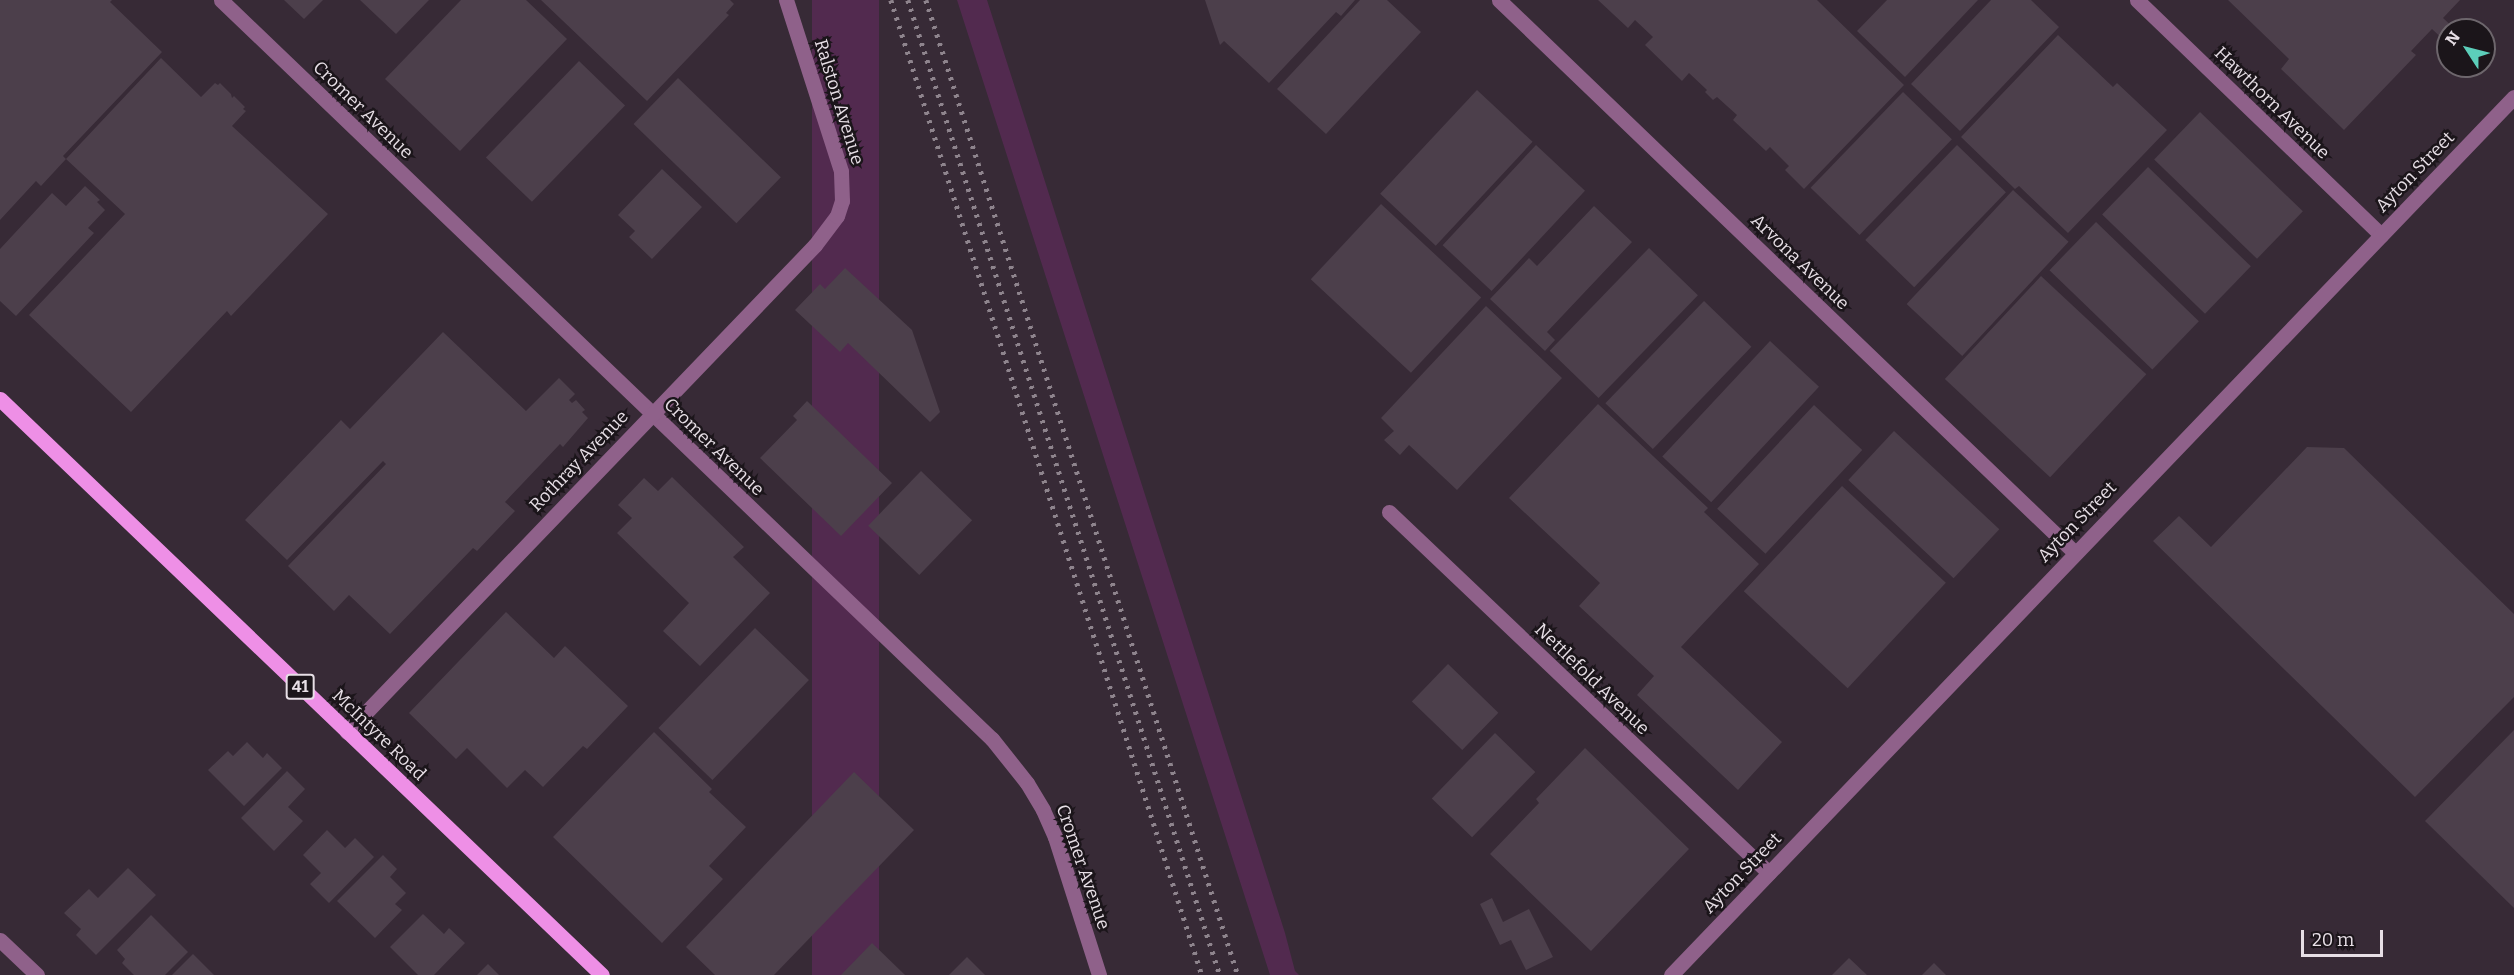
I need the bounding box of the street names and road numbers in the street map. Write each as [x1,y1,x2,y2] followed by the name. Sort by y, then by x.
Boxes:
[810,37,868,167] street label: Ralston Avenue
[2210,42,2334,164] street label: Hawthorn Avenue
[308,57,418,163] street label: Cromer Avenue
[2371,127,2459,217] street label: Ayton Street
[1746,210,1854,314] street label: Arvona Avenue
[659,394,769,500] street label: Cromer Avenue
[525,406,633,516] street label: Rothray Avenue
[2033,477,2121,567] street label: Ayton Street
[1530,619,1654,739] street label: Nettlefold Avenue
[285,674,315,700] road number: 41
[328,685,430,785] street label: McIntyre Road
[1051,802,1115,932] street label: Cromer Avenue
[1698,828,1786,918] street label: Ayton Street

